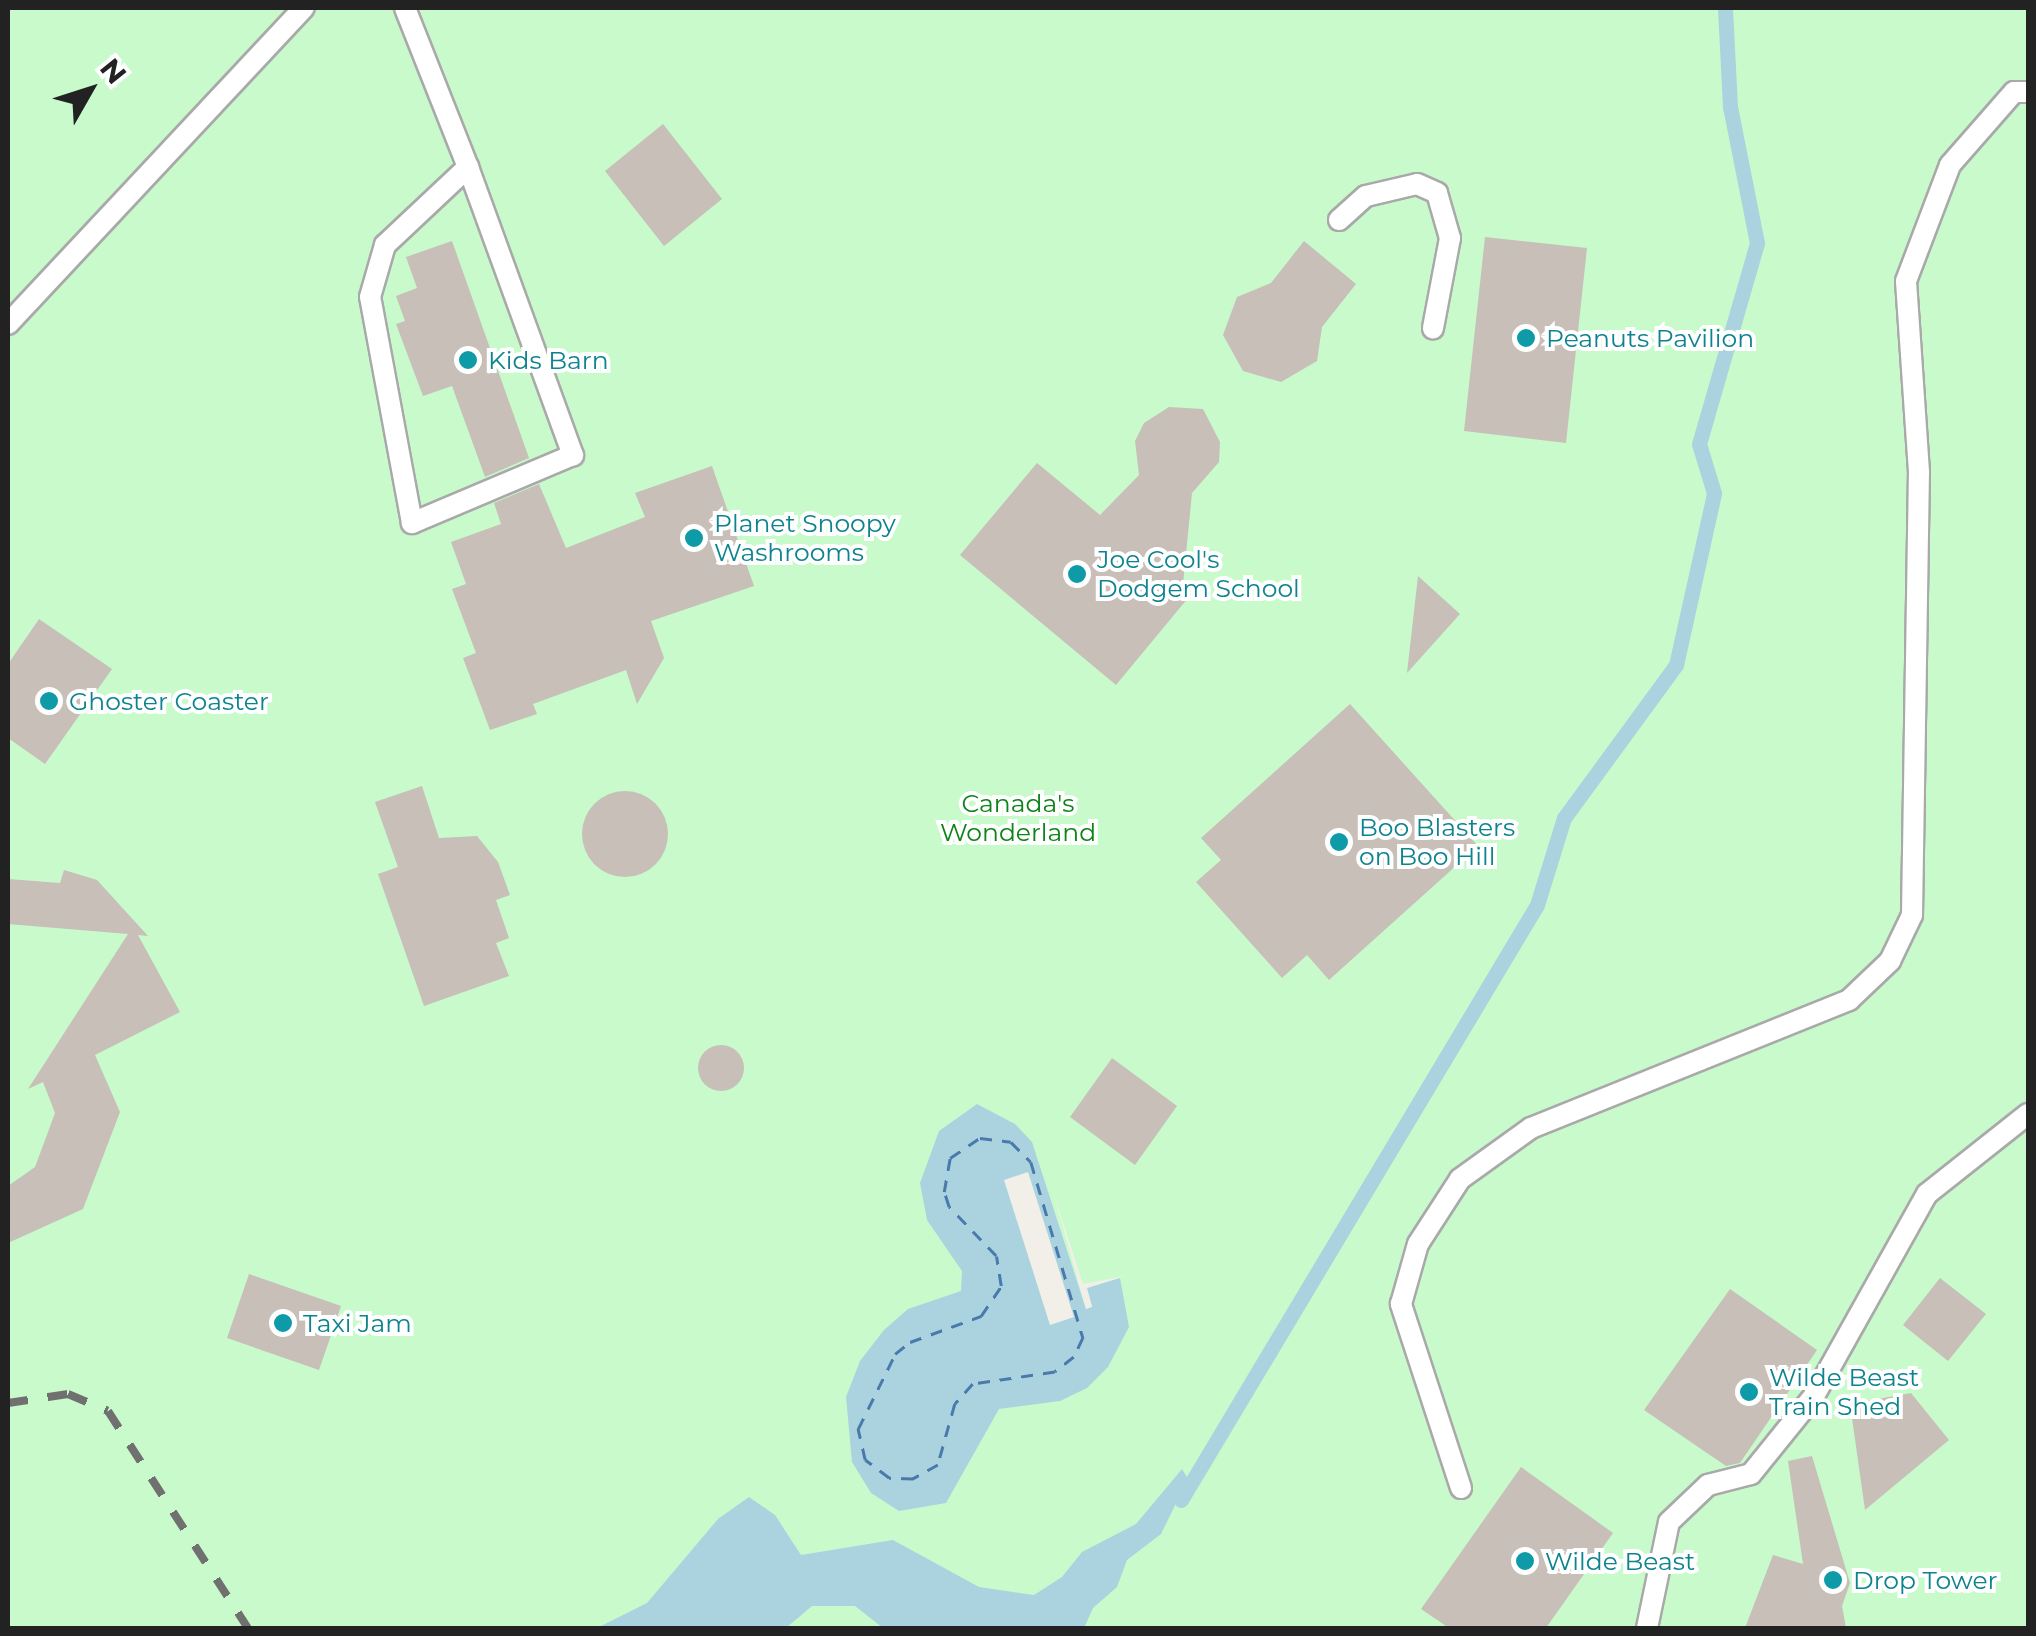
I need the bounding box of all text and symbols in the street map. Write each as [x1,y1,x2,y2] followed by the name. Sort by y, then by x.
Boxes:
[40,40,140,140] north arrow
[93,52,134,91] text: N
[1546,323,1754,353] place label: Peanuts Pavilion
[1515,327,1537,349] marker: Peanuts Pavilion
[488,345,609,375] place label: Kids Barn
[457,349,479,371] marker: Kids Barn
[714,509,896,568] place label: Planet Snoopy Washrooms
[683,527,705,549] marker: Planet Snoopy Washrooms
[1097,545,1300,604] place label: Joe Cool's Dodgem School
[1066,563,1088,585] marker: Joe Cool's Dodgem School
[69,686,269,716] place label: Ghoster Coaster
[38,690,60,712] marker: Ghoster Coaster
[940,789,1096,848] park label: Canada's Wonderland
[1359,813,1515,872] place label: Boo Blasters on Boo Hill
[1328,831,1350,853] marker: Boo Blasters on Boo Hill
[303,1308,412,1338] place label: Taxi Jam
[272,1312,294,1334] marker: Taxi Jam
[1769,1363,1919,1422] place label: Wilde Beast Train Shed
[1738,1381,1760,1403] marker: Wilde Beast Train Shed
[1545,1546,1695,1576] place label: Wilde Beast
[1514,1550,1536,1572] marker: Wilde Beast
[1853,1565,1998,1595] place label: Drop Tower
[1822,1569,1844,1591] marker: Drop Tower

